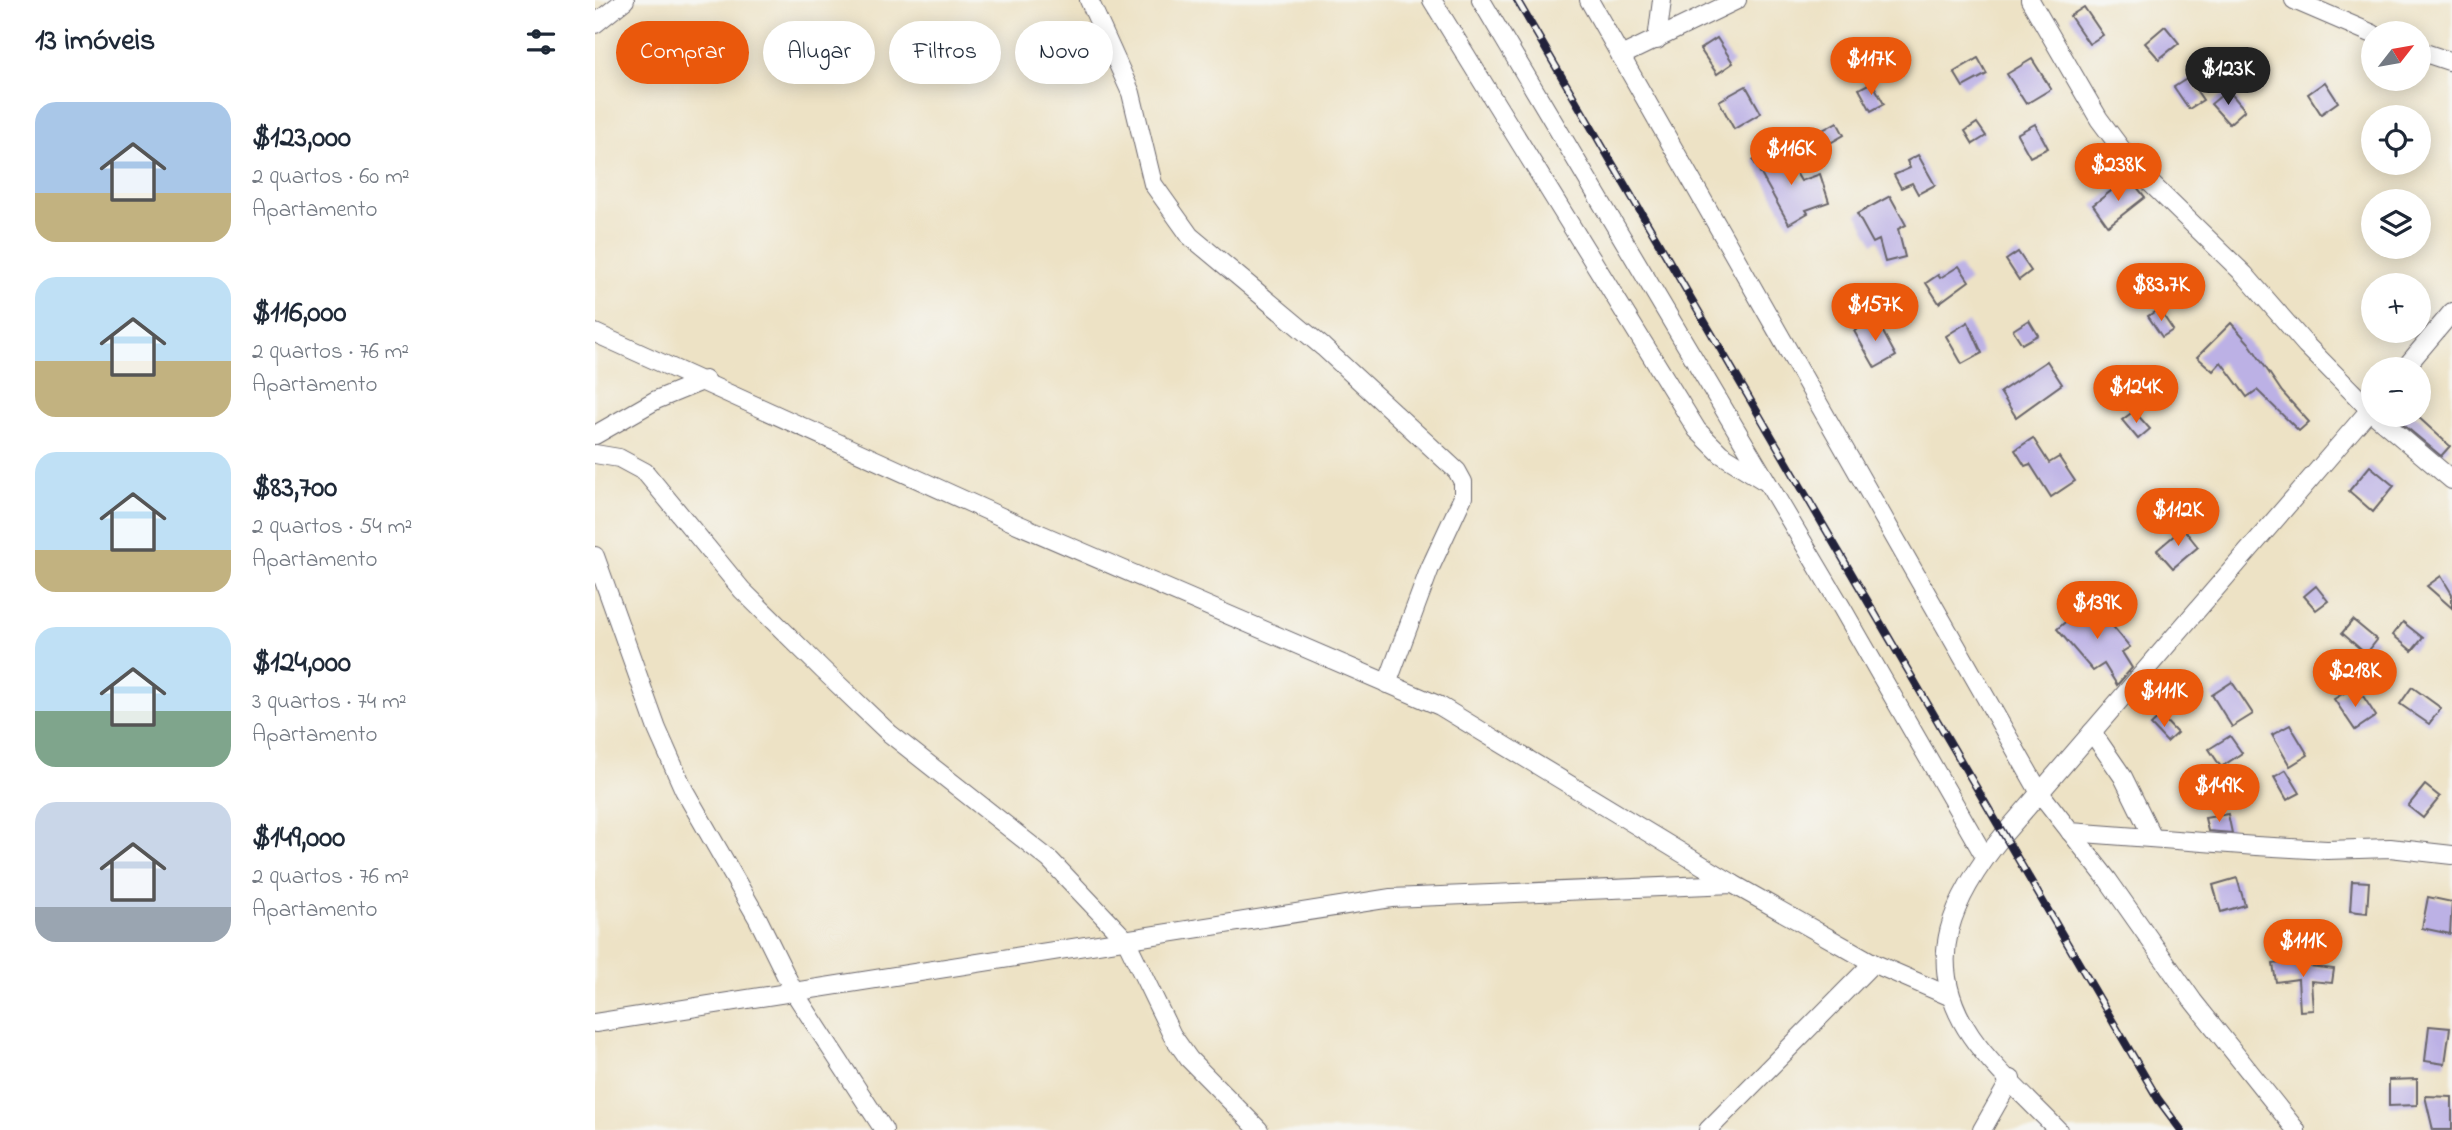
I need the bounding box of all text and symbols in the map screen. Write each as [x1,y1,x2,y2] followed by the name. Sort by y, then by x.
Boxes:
[35,20,155,64] text: 13 imóveis
[616,21,749,84] chip: Comprar
[763,21,875,84] chip: Alugar
[889,21,1001,84] chip: Filtros
[1015,21,1113,84] chip: Novo
[2361,21,2431,91] north arrow
[2361,21,2431,427] map controls
[522,23,560,61] icon: filters
[1822,38,1920,97] pin: $117K
[1846,43,1896,76] text: $117K
[2179,48,2277,107] pin: $123K
[2201,53,2255,86] text: $123K
[2361,105,2431,175] button: locate
[252,117,351,161] text: $123,000
[1742,128,1840,187] pin: $116K
[91,130,175,214] icon: home
[1766,133,1816,166] text: $116K
[2069,144,2167,203] pin: $238K
[2091,149,2145,182] text: $238K
[252,161,410,194] text: 2 quartos · 60 m²
[2361,189,2431,259] button: layers
[252,194,378,227] text: Apartamento
[2104,264,2218,323] pin: $83.7K
[2132,269,2190,302] text: $83.7K
[2361,273,2431,343] button: +
[1826,284,1924,343] pin: $157K
[1847,289,1903,322] text: $157K
[252,292,346,336] text: $116,000
[91,305,175,389] icon: home
[252,336,409,369] text: 2 quartos · 76 m²
[2361,357,2431,427] button: −
[2087,366,2185,425] pin: $124K
[252,369,378,402] text: Apartamento
[2109,371,2163,404] text: $124K
[252,467,337,511] text: $83,700
[91,480,175,564] icon: home
[2129,489,2227,548] pin: $112K
[2152,494,2204,527] text: $112K
[252,511,412,544] text: 2 quartos · 54 m²
[252,544,378,577] text: Apartamento
[2048,582,2146,641] pin: $139K
[2073,587,2121,620] text: $139K
[252,642,351,686] text: $124,000
[2306,650,2404,709] pin: $218K
[91,655,175,739] icon: home
[2329,655,2381,688] text: $218K
[2115,670,2213,729] pin: $111K
[2140,675,2188,708] text: $111K
[252,686,407,719] text: 3 quartos · 74 m²
[252,719,378,752] text: Apartamento
[2170,764,2268,824] pin: $149K
[2195,770,2243,803] text: $149K
[252,817,345,861] text: $149,000
[91,830,175,914] icon: home
[252,861,409,894] text: 2 quartos · 76 m²
[252,894,378,927] text: Apartamento
[2254,920,2352,979] pin: $111K
[2279,925,2327,958] text: $111K

